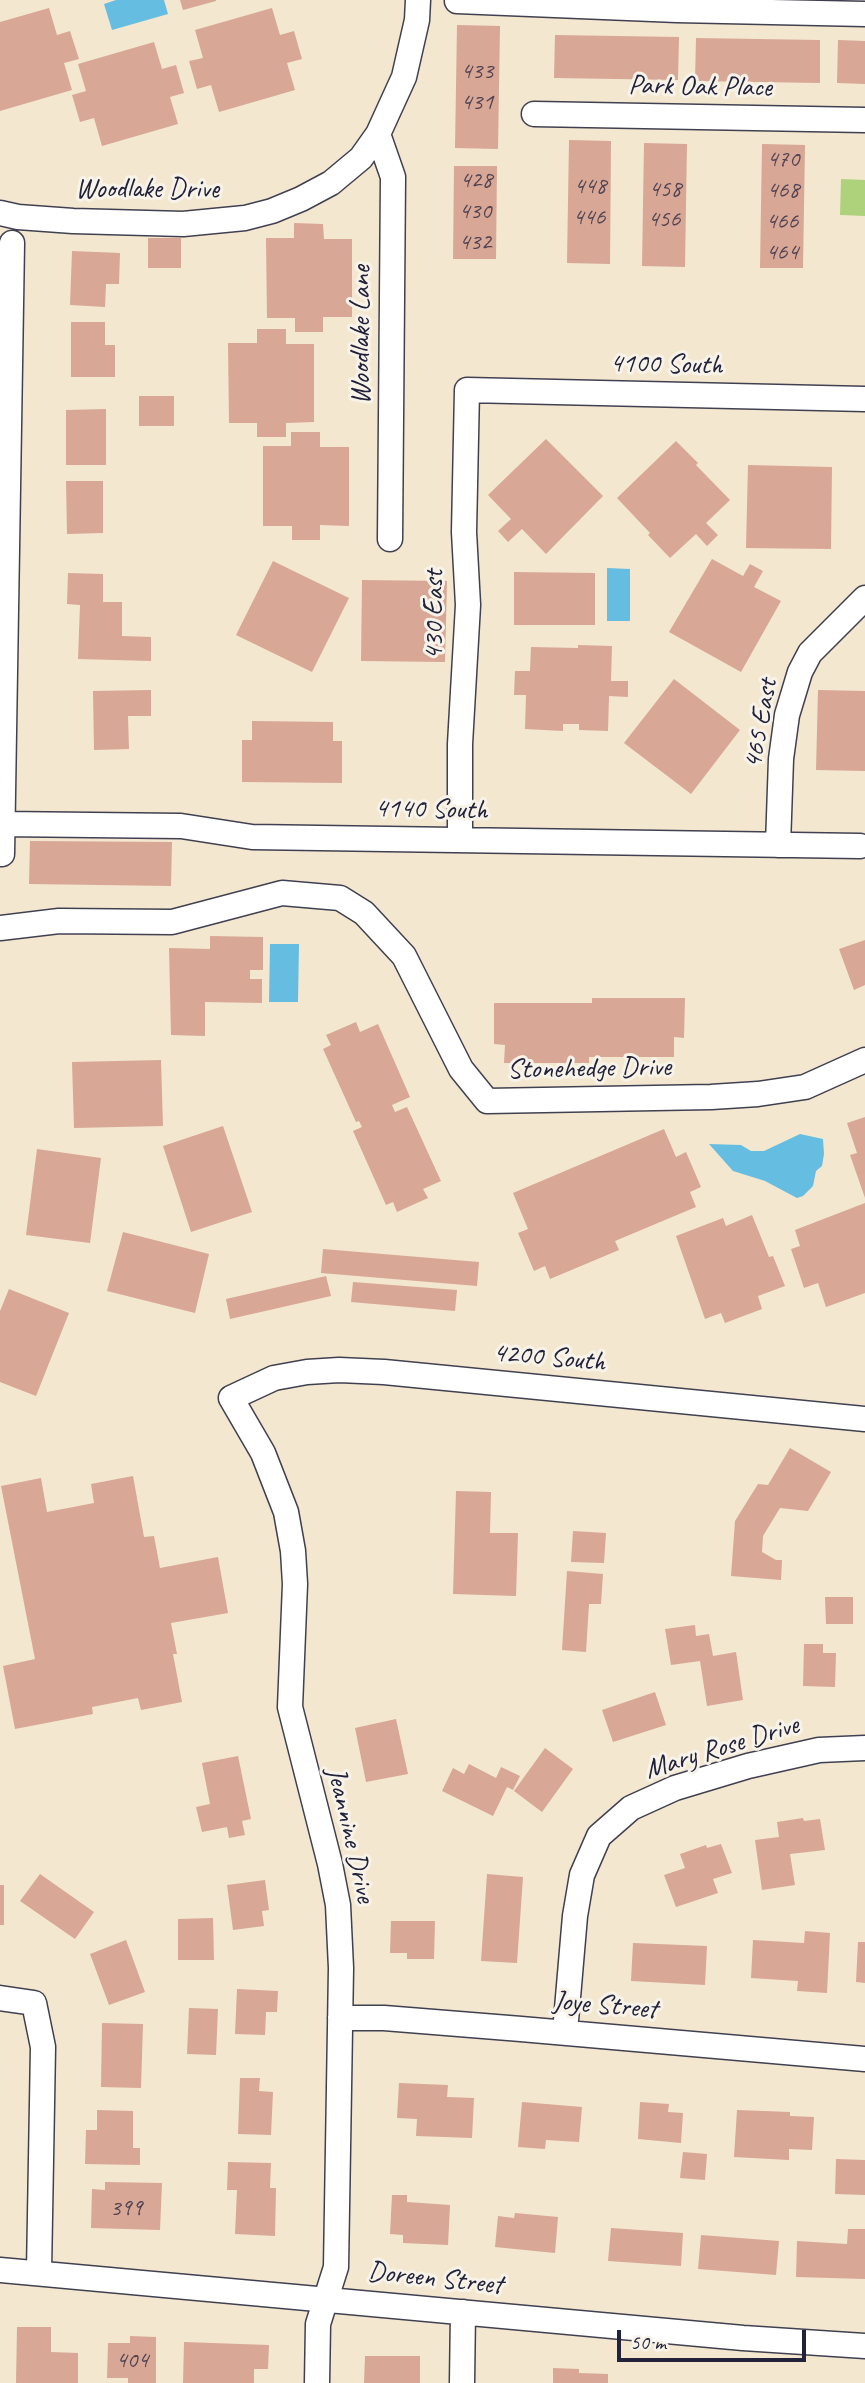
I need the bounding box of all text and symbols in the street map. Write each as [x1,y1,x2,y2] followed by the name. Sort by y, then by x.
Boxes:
[461,58,493,86] house number: 433
[628,69,772,105] street label: Park Oak Place
[461,89,493,117] house number: 431
[767,146,799,174] house number: 470
[460,167,492,195] house number: 428
[75,173,219,207] street label: Woodlake Drive
[574,173,606,201] house number: 448
[649,176,681,204] house number: 458
[767,177,799,205] house number: 468
[459,198,491,226] house number: 430
[573,204,605,232] house number: 446
[648,206,680,234] house number: 456
[766,208,798,236] house number: 466
[459,229,491,257] house number: 432
[766,239,798,267] house number: 464
[345,265,379,405] street label: Woodlake Lane
[609,347,723,383] street label: 4100 South
[418,570,452,660] street label: 430 East
[737,677,785,771] street label: 465 East
[374,792,488,828] street label: 4140 South
[507,1051,671,1087] street label: Stonehedge Drive
[491,1336,607,1380] street label: 4200 South
[641,1709,803,1787] street label: Mary Rose Drive
[318,1764,382,1906] street label: Jeannine Drive
[552,1985,658,2027] street label: Joye Street
[110,2195,142,2223] house number: 399
[366,2255,504,2303] street label: Doreen Street
[620,2316,809,2360] scale bar
[630,2329,666,2355] text: 50 m
[116,2347,148,2375] house number: 404

